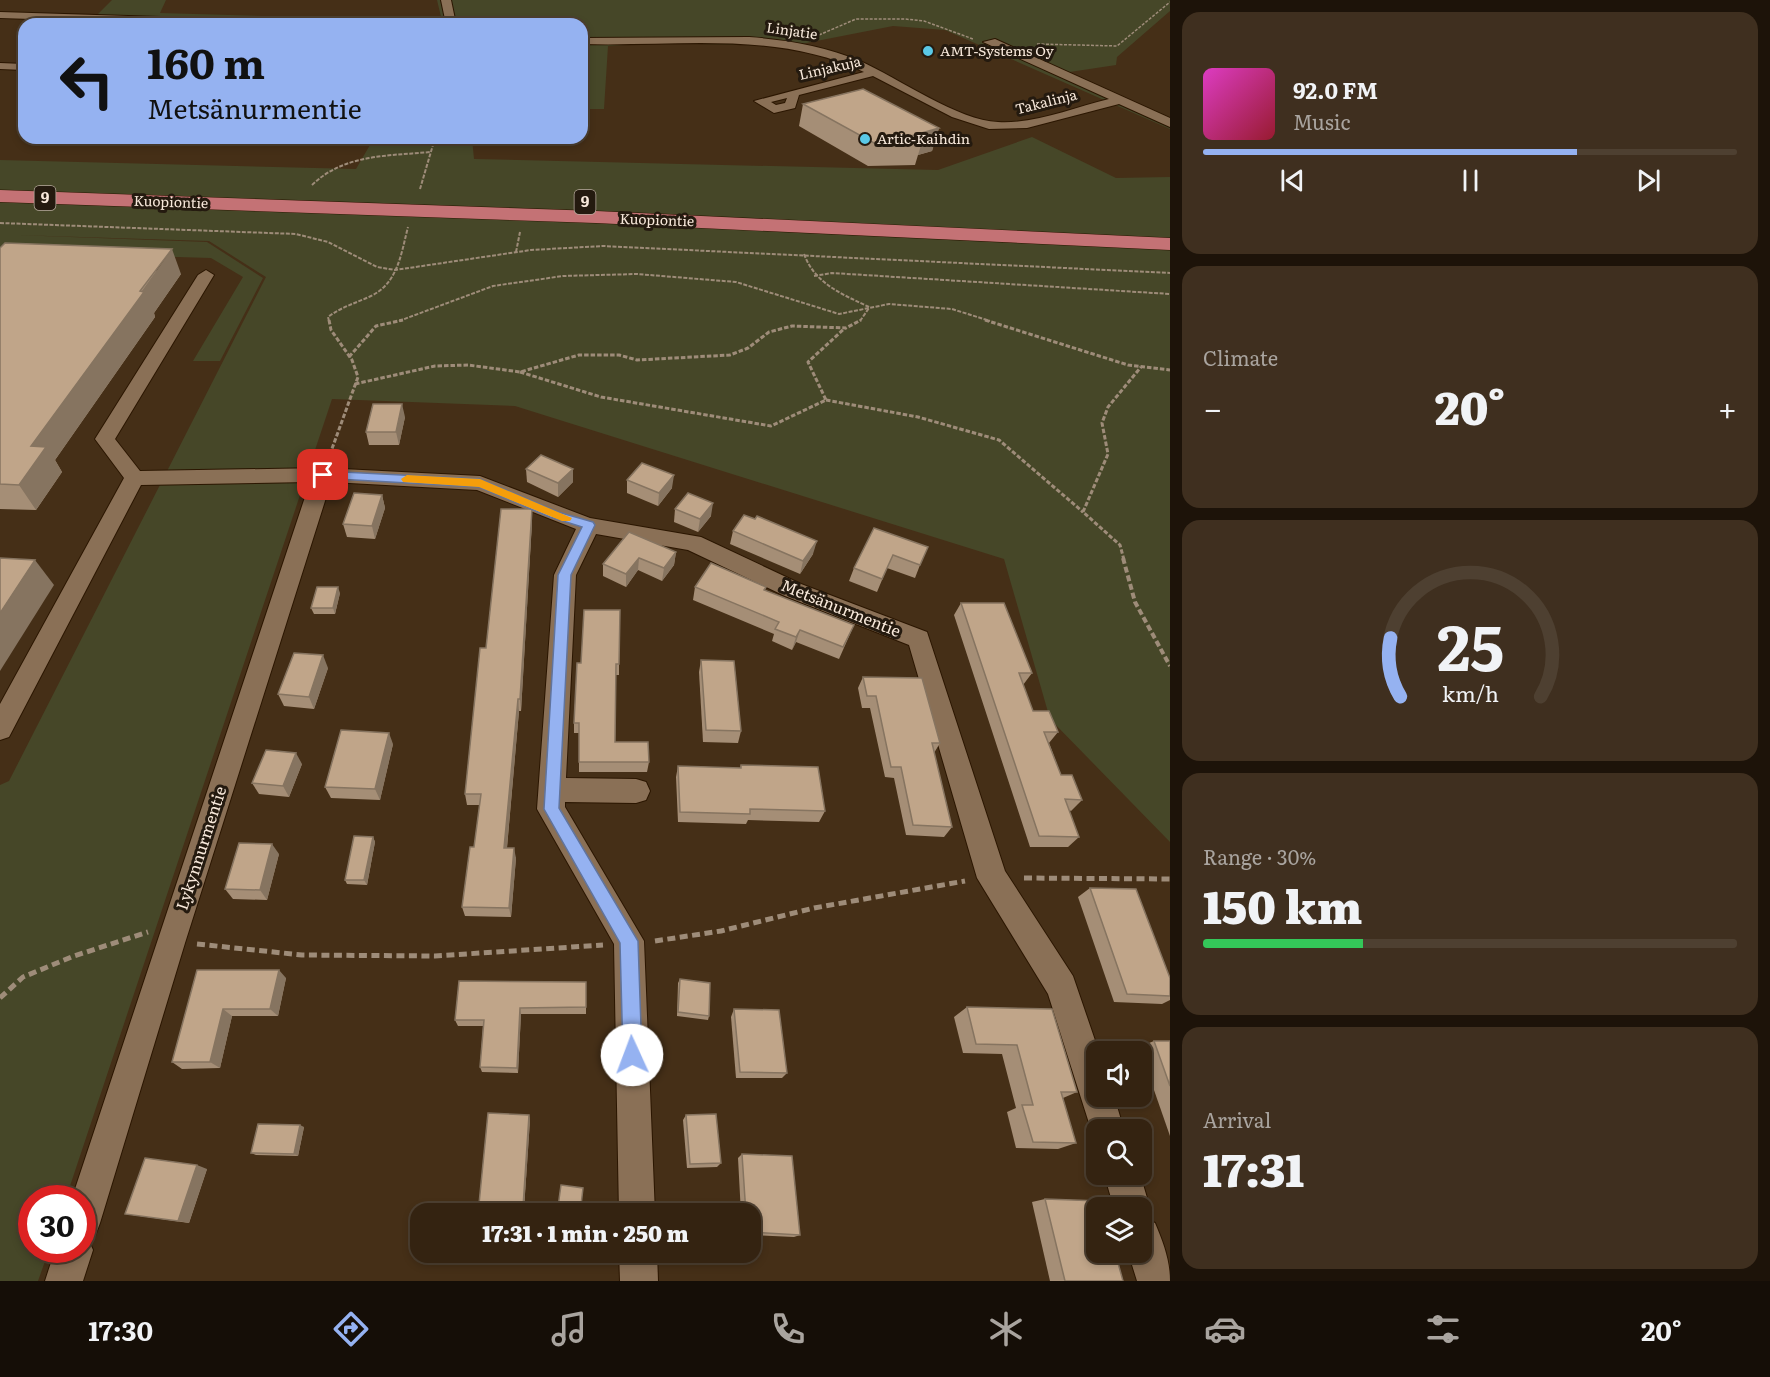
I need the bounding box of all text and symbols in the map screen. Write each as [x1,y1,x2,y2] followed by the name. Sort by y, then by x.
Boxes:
[765,17,819,43] street label: Linjatie
[147,30,265,92] text: 160 m
[940,40,1055,60] place label: AMT-Systems Oy
[48,42,126,120] icon: left
[921,44,935,58] marker: AMT-Systems Oy
[797,50,863,84] street label: Linjakuja
[1293,73,1378,106] text: 92.0 FM
[1013,84,1079,118] street label: Takalinja
[147,87,362,127] text: Metsänurmentie
[1293,106,1350,136] text: Music
[877,128,970,148] place label: Artic-Kaihdin
[858,132,872,146] marker: Artic-Kaihdin
[1276,164,1309,197] icon: previous
[1454,164,1487,197] icon: pause
[1632,164,1665,197] icon: next
[34,186,56,210] road number: 9
[133,190,209,212] street label: Kuopiontie
[574,190,596,214] road number: 9
[619,208,695,230] street label: Kuopiontie
[1203,342,1278,372] text: Climate
[1435,372,1505,439] text: 20°
[1203,382,1222,431] text: −
[1718,382,1737,431] text: +
[297,449,348,500] pin
[306,458,339,491] icon: arrive
[778,572,905,642] street label: Metsänurmentie
[1436,599,1504,691] text: 25
[1441,678,1499,710] text: km/h
[169,783,231,913] street label: Lykynnurmentie
[1203,841,1316,871] text: Range · 30%
[1203,871,1362,938] text: 150 km
[600,1023,664,1087] position arrow
[1086,1041,1152,1263] map controls
[1086,1041,1152,1107] button: sound
[1203,1104,1271,1134] text: Arrival
[1086,1119,1152,1185] button: search
[1203,1134,1304,1201] text: 17:31
[18,1185,96,1263] speed limit sign: 30
[1086,1197,1152,1263] button: layers
[482,1216,689,1249] text: 17:31 · 1 min · 250 m
[330,1308,372,1350] icon: directions
[548,1308,590,1350] icon: music
[767,1308,809,1350] icon: phone
[985,1308,1027,1350] icon: climate
[1204,1308,1246,1350] icon: car
[1422,1308,1464,1350] icon: filters
[88,1309,153,1349] text: 17:30
[1641,1309,1682,1349] text: 20°

